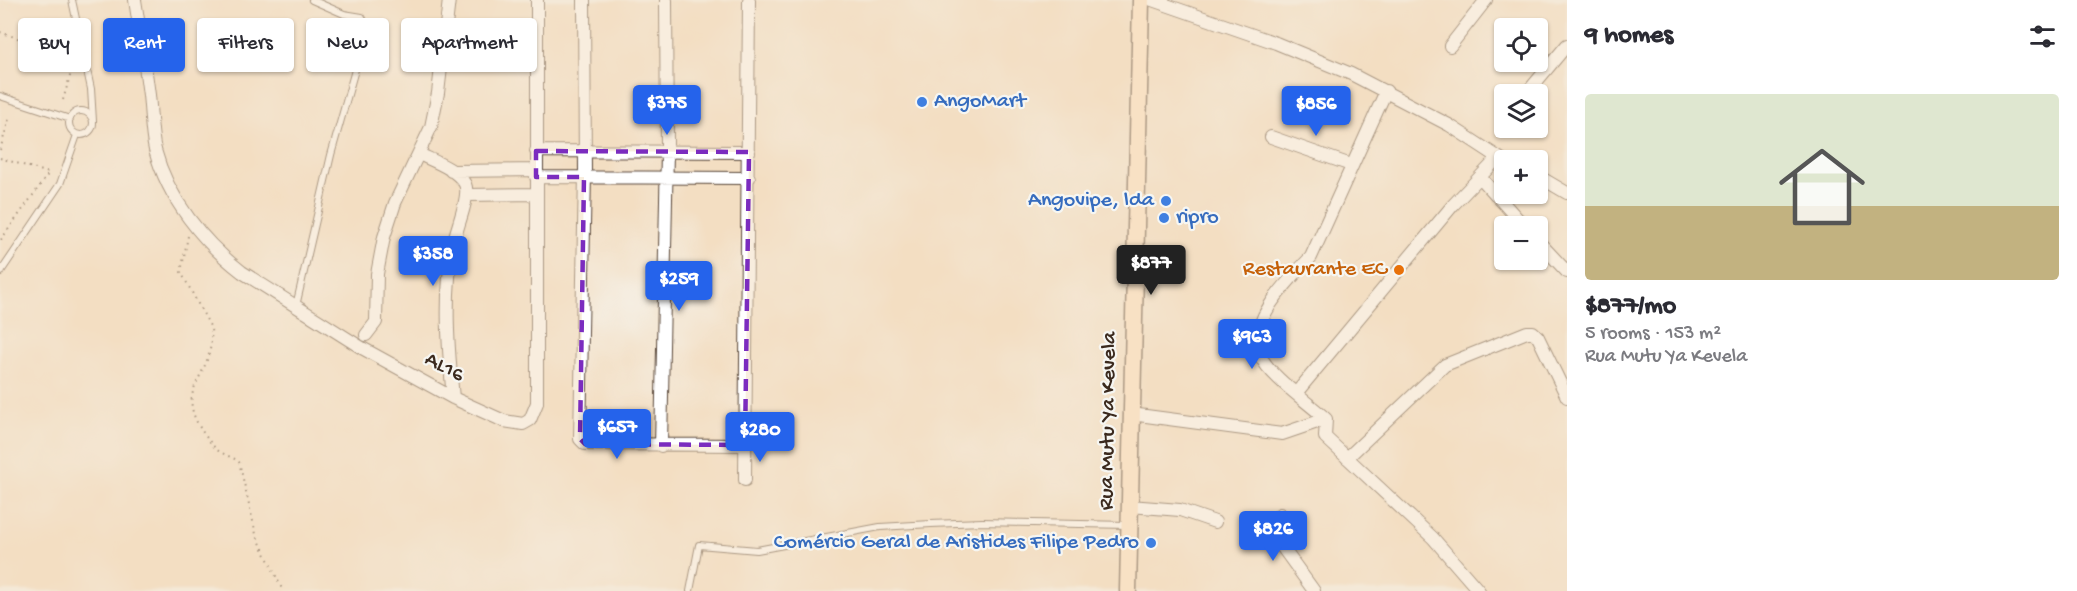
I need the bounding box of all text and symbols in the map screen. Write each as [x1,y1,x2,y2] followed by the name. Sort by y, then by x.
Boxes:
[18,18,91,72] chip: Buy
[103,18,185,72] chip: Rent
[197,18,294,72] chip: Filters
[306,18,389,72] chip: New
[401,18,537,72] chip: Apartment
[1494,18,1548,270] map controls
[1494,18,1548,72] button: locate
[2026,20,2059,53] icon: filters
[1585,21,1673,52] text: 9 homes
[1494,84,1548,138] button: layers
[631,85,703,136] pin: $375
[1280,86,1352,137] pin: $856
[934,89,1028,115] place label: AngoMart
[647,93,687,116] text: $375
[1296,94,1336,117] text: $856
[915,95,929,109] marker: AngoMart
[1768,133,1876,241] icon: home
[1494,150,1548,204] button: +
[1028,188,1155,214] place label: Angovipe, lda
[1159,194,1173,208] marker: Angovipe, lda
[1176,205,1219,231] place label: ripro
[1157,211,1171,225] marker: ripro
[1494,216,1548,270] button: −
[397,236,469,287] pin: $358
[413,244,453,267] text: $358
[1115,245,1187,296] pin: $877
[1131,253,1171,276] text: $877
[1243,257,1389,283] place label: Restaurante EC
[643,261,715,312] pin: $259
[1392,263,1406,277] marker: Restaurante EC
[659,269,699,292] text: $259
[1585,292,1676,323] text: $877/mo
[1216,319,1288,370] pin: $963
[1585,323,1721,346] text: 5 rooms · 153 m²
[1232,327,1272,350] text: $963
[1094,331,1124,511] street label: Rua Mutu Ya Kevela
[1585,346,1747,369] text: Rua Mutu Ya Kevela
[420,347,469,390] street label: AL16
[581,409,653,460] pin: $657
[724,412,796,463] pin: $280
[597,417,637,440] text: $657
[739,420,781,443] text: $280
[1237,511,1309,562] pin: $826
[1253,519,1293,542] text: $826
[774,530,1139,556] place label: Comércio Geral de Aristides Filipe Pedro
[1144,536,1158,550] marker: Comércio Geral de Aristides Filipe Pedro

